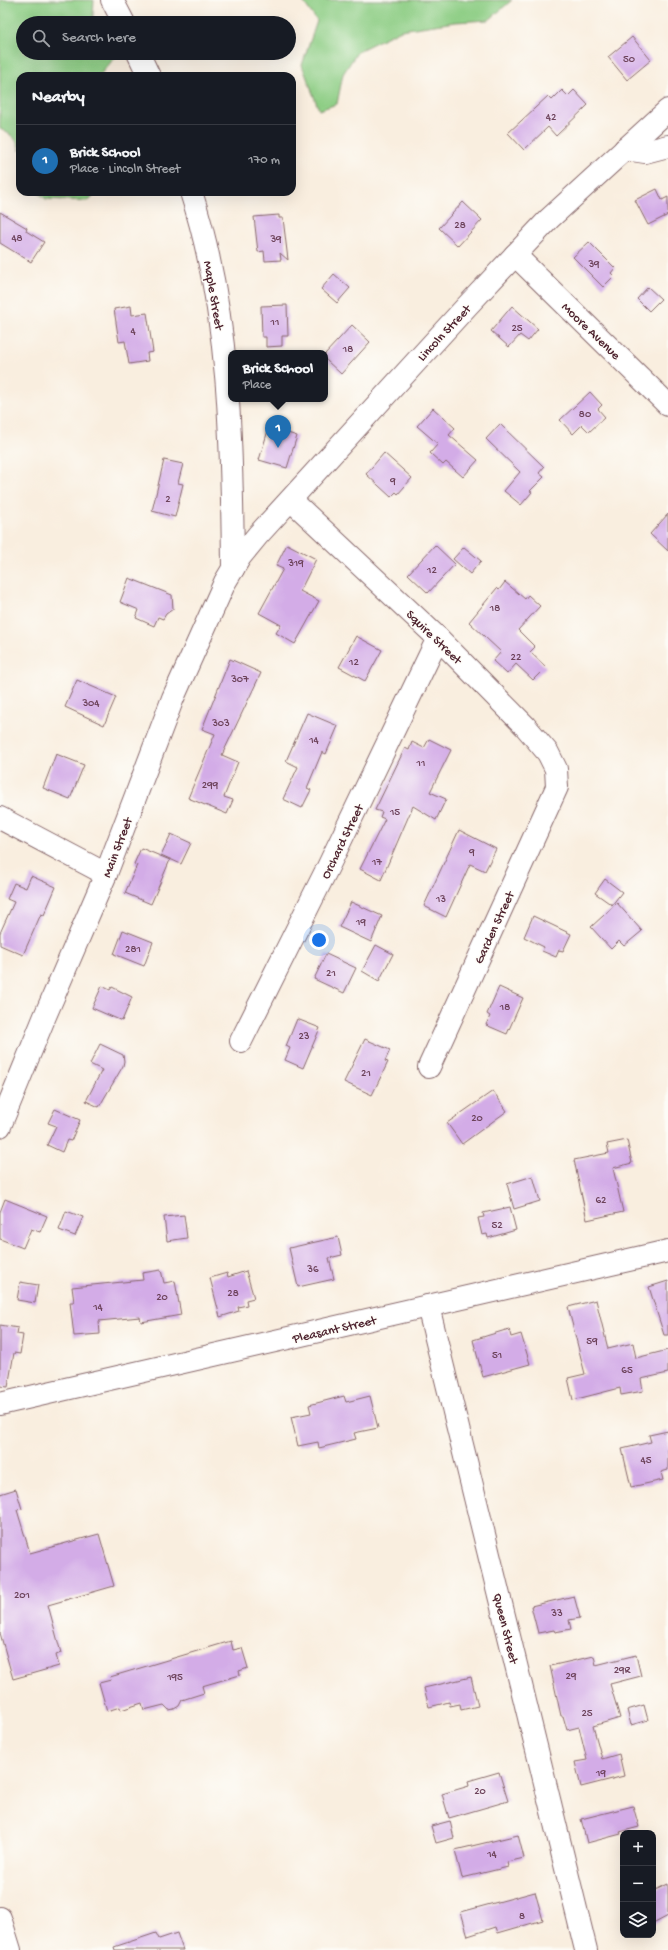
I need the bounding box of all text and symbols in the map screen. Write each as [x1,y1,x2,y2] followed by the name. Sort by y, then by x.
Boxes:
[16,16,296,60] search box
[30,27,52,49] icon: search
[62,29,136,47] text: Search here
[623,54,635,66] house number: 50
[32,88,85,108] text: Nearby
[546,112,557,124] house number: 42
[70,144,141,162] text: Brick School
[42,153,48,168] text: 1
[248,153,280,168] text: 170 m
[70,162,180,177] text: Place · Lincoln Street
[454,220,466,232] house number: 28
[11,233,23,245] house number: 48
[269,234,282,246] house number: 39
[587,259,600,271] house number: 39
[199,260,226,333] street label: Maple Street
[558,300,623,364] street label: Moore Avenue
[415,301,476,365] street label: Lincoln Street
[270,317,279,329] house number: 11
[511,323,523,335] house number: 25
[130,326,136,338] house number: 4
[342,344,353,356] house number: 18
[228,350,328,402] popup
[243,360,313,378] text: Brick School
[243,378,271,393] text: Place
[579,409,591,421] house number: 80
[265,415,291,448] pin: 1
[389,476,396,488] house number: 9
[165,494,171,506] house number: 2
[287,558,304,570] house number: 319
[426,565,438,577] house number: 12
[489,603,500,615] house number: 18
[402,607,466,669] street label: Squire Street
[511,652,522,664] house number: 22
[348,657,360,669] house number: 12
[230,674,249,686] house number: 307
[81,698,100,710] house number: 304
[211,718,230,730] house number: 303
[308,735,320,747] house number: 14
[416,758,425,770] house number: 11
[202,780,219,792] house number: 299
[319,801,368,882] street label: Orchard Street
[389,807,400,819] house number: 15
[100,814,137,880] street label: Main Street
[468,847,475,859] house number: 9
[371,857,382,869] house number: 17
[472,888,519,967] street label: Garden Street
[435,894,446,906] house number: 13
[355,917,366,929] house number: 19
[309,930,329,950] your location
[125,944,141,956] house number: 281
[326,968,336,980] house number: 21
[499,1002,510,1014] house number: 18
[298,1031,310,1043] house number: 23
[361,1068,371,1080] house number: 21
[471,1113,483,1125] house number: 20
[596,1195,607,1207] house number: 62
[491,1220,503,1232] house number: 52
[306,1264,319,1276] house number: 36
[227,1288,239,1300] house number: 28
[156,1292,168,1304] house number: 20
[92,1302,104,1314] house number: 14
[290,1313,379,1348] street label: Pleasant Street
[586,1336,598,1348] house number: 59
[492,1350,502,1362] house number: 51
[621,1365,633,1377] house number: 65
[641,1455,652,1467] house number: 45
[14,1590,30,1602] house number: 201
[489,1592,521,1667] street label: Queen Street
[550,1608,563,1620] house number: 33
[614,1665,632,1677] house number: 29R
[566,1671,577,1683] house number: 29
[166,1672,183,1684] house number: 195
[581,1708,593,1720] house number: 25
[595,1768,606,1780] house number: 19
[474,1786,486,1798] house number: 20
[620,1830,656,1938] map controls
[620,1830,656,1866] button: +
[486,1849,498,1861] house number: 14
[620,1866,656,1902] button: −
[620,1902,656,1938] button: layers
[519,1911,525,1923] house number: 8

